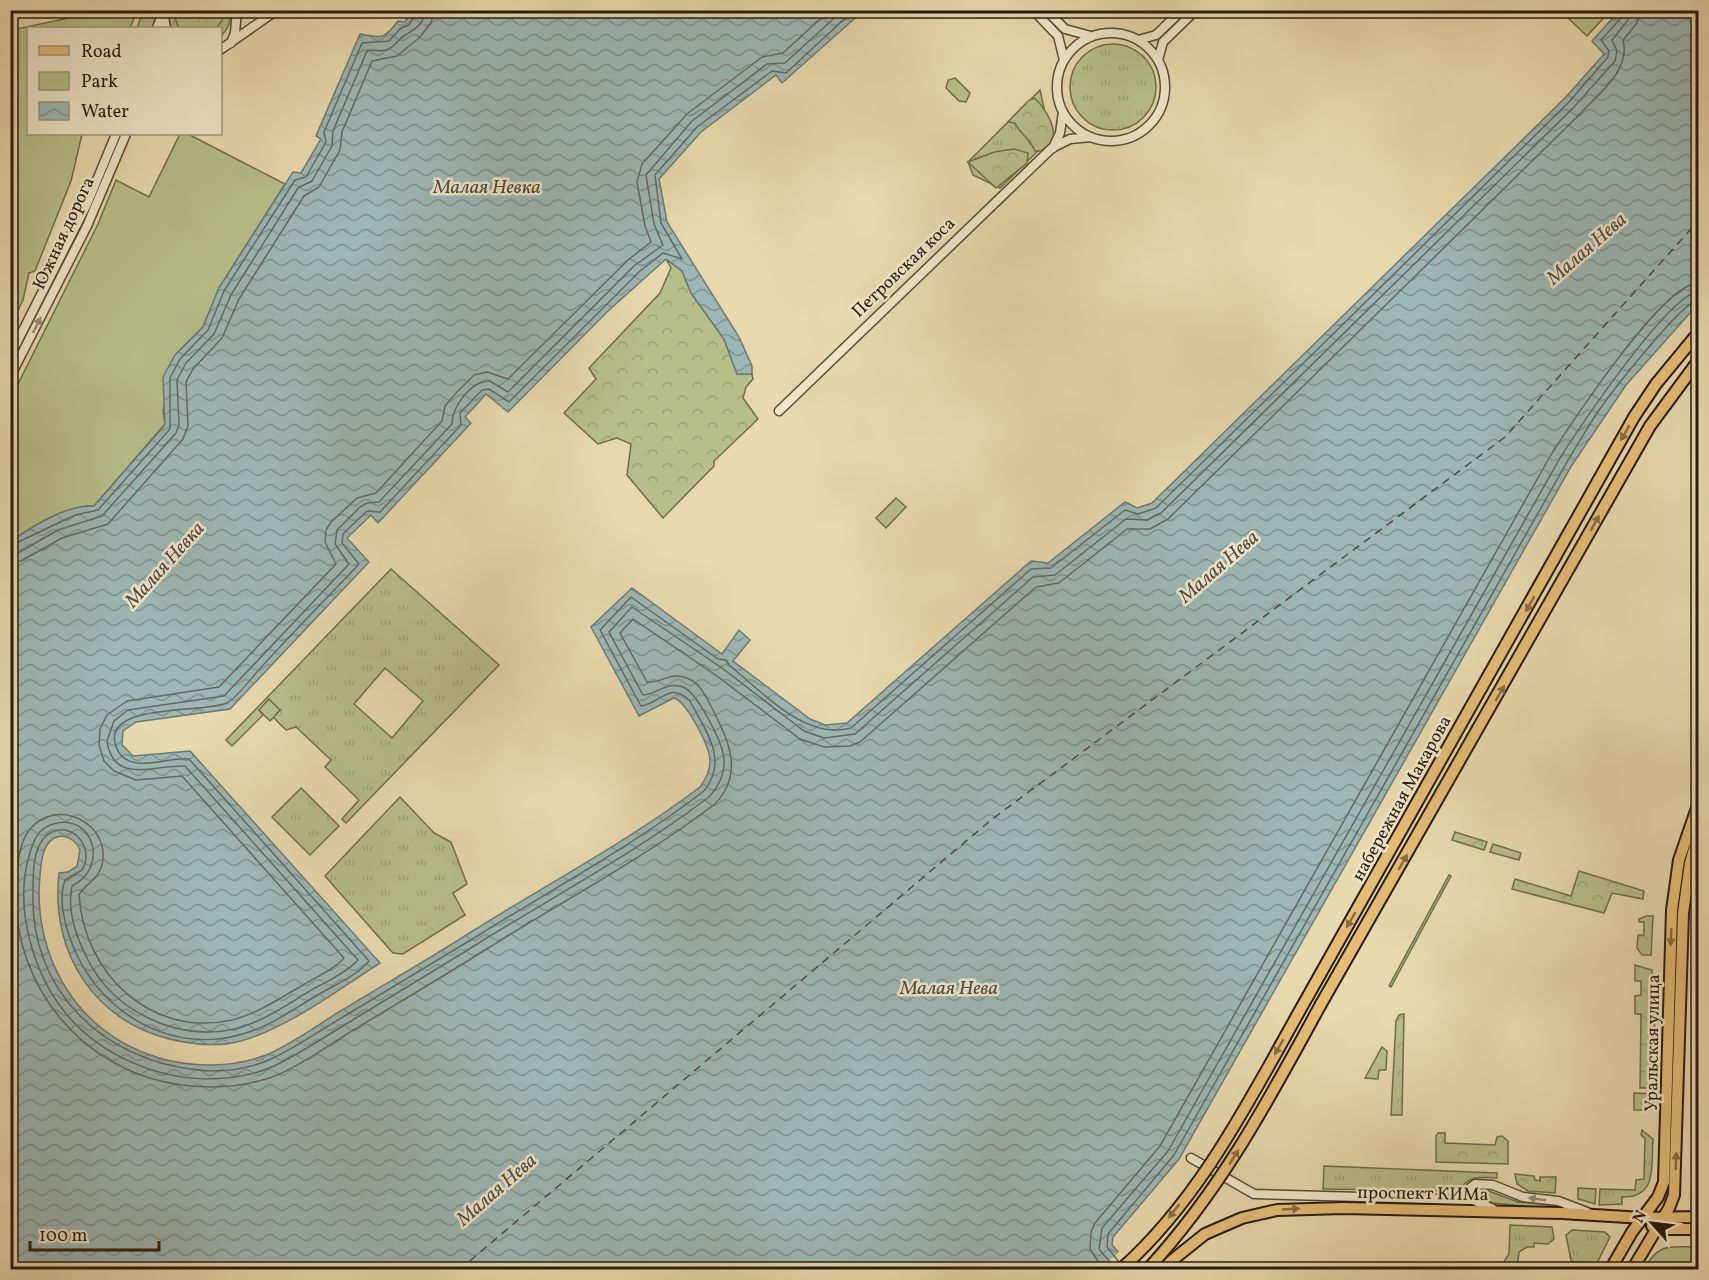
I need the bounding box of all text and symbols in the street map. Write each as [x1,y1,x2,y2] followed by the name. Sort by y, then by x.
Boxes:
[27,27,222,135] legend
[81,40,122,65] text: Road
[81,70,118,95] text: Park
[81,100,129,125] text: Water
[27,173,101,294] street label: Южная дорога
[432,174,541,202] water label: Малая Невка
[1540,207,1633,293] water label: Малая Нева
[847,212,961,324] street label: Петровская коса
[32,316,42,333] one-way arrow
[1620,425,1630,442] one-way arrow
[1590,514,1600,531] one-way arrow
[118,516,212,615] water label: Малая Невка
[1172,525,1265,611] water label: Малая Нева
[1525,595,1535,612] one-way arrow
[1495,684,1505,701] one-way arrow
[1346,711,1458,886] street label: набережная Макарова
[1398,853,1408,870] one-way arrow
[1346,912,1357,928] one-way arrow
[1666,928,1676,947] one-way arrow
[1640,974,1667,1112] street label: Уральская улица
[899,975,998,1003] water label: Малая Нева
[1273,1039,1284,1055] one-way arrow
[450,1148,543,1234] water label: Малая Нева
[1229,1149,1240,1165] one-way arrow
[1671,1151,1680,1170] one-way arrow
[1357,1181,1489,1208] street label: проспект КИМа
[1622,1193,1682,1253] north arrow
[1527,1194,1546,1204] one-way arrow
[1169,1204,1181,1219] one-way arrow
[1282,1204,1301,1213] one-way arrow
[1628,1206,1653,1227] text: N
[30,1214,159,1252] scale bar
[39,1224,88,1249] text: 100 m

